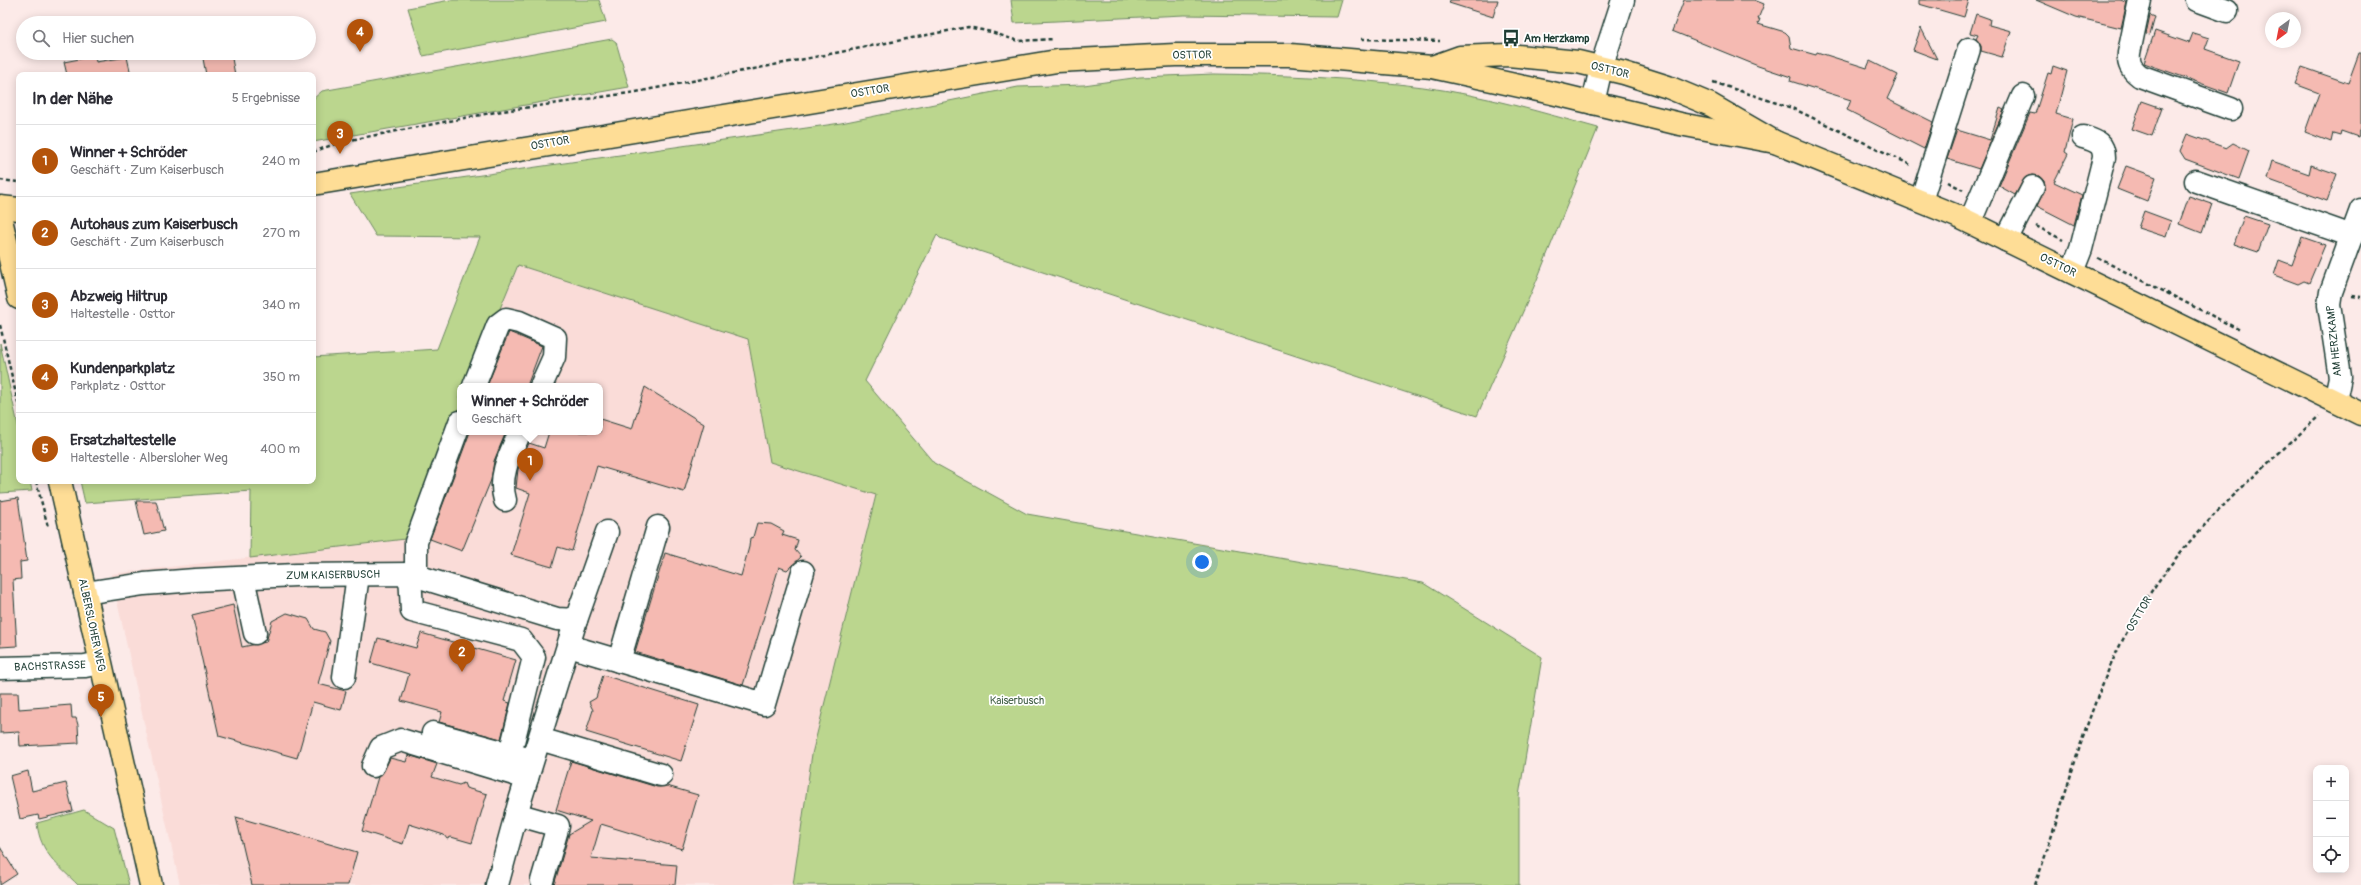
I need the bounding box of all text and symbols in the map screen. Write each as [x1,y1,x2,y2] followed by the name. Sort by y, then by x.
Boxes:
[2265,12,2301,48] north arrow
[16,16,316,60] search box
[347,19,373,52] pin: 4
[30,27,52,49] icon: search
[1501,28,1521,48] bus stop icon: Am Herzkamp
[62,29,134,48] text: Hier suchen
[1524,32,1589,45] place label: Am Herzkamp
[1172,48,1212,62] street label: OSTTOR
[1590,59,1630,81] street label: OSTTOR
[850,82,890,100] street label: OSTTOR
[32,88,113,109] text: In der Nähe
[232,90,300,106] text: 5 Ergebnisse
[327,121,353,154] pin: 3
[530,133,570,153] street label: OSTTOR
[70,143,187,162] text: Winner + Schröder
[42,153,48,169] text: 1
[262,153,300,169] text: 240 m
[70,162,224,178] text: Geschäft · Zum Kaiserbusch
[70,215,238,234] text: Autohaus zum Kaiserbusch
[41,225,49,241] text: 2
[263,225,300,241] text: 270 m
[70,234,224,250] text: Geschäft · Zum Kaiserbusch
[2038,251,2078,279] street label: OSTTOR
[70,287,168,306] text: Abzweig Hiltrup
[41,297,49,313] text: 3
[262,297,300,313] text: 340 m
[2324,305,2344,377] street label: AM HERZKAMP
[70,306,175,322] text: Haltestelle · Osttor
[70,359,175,378] text: Kundenparkplatz
[41,369,49,385] text: 4
[262,369,300,385] text: 350 m
[70,378,166,394] text: Parkplatz · Osttor
[457,383,603,435] popup
[471,392,589,411] text: Winner + Schröder
[471,411,522,427] text: Geschäft
[70,431,176,450] text: Ersatzhaltestelle
[41,441,49,457] text: 5
[260,441,300,457] text: 400 m
[517,448,543,481] pin: 1
[70,450,228,466] text: Haltestelle · Albersloher Weg
[1192,552,1212,572] your location
[286,568,380,582] street label: ZUM KAISERBUSCH
[76,577,108,673] street label: ALBERSLOHER WEG
[2123,594,2155,634] street label: OSTTOR
[449,639,475,672] pin: 2
[14,658,86,674] street label: BACHSTRASSE
[88,684,114,717] pin: 5
[990,694,1044,707] park label: Kaiserbusch
[2313,765,2349,873] map controls
[2313,765,2349,801] button: +
[2313,801,2349,837] button: −
[2313,837,2349,873] button: locate

